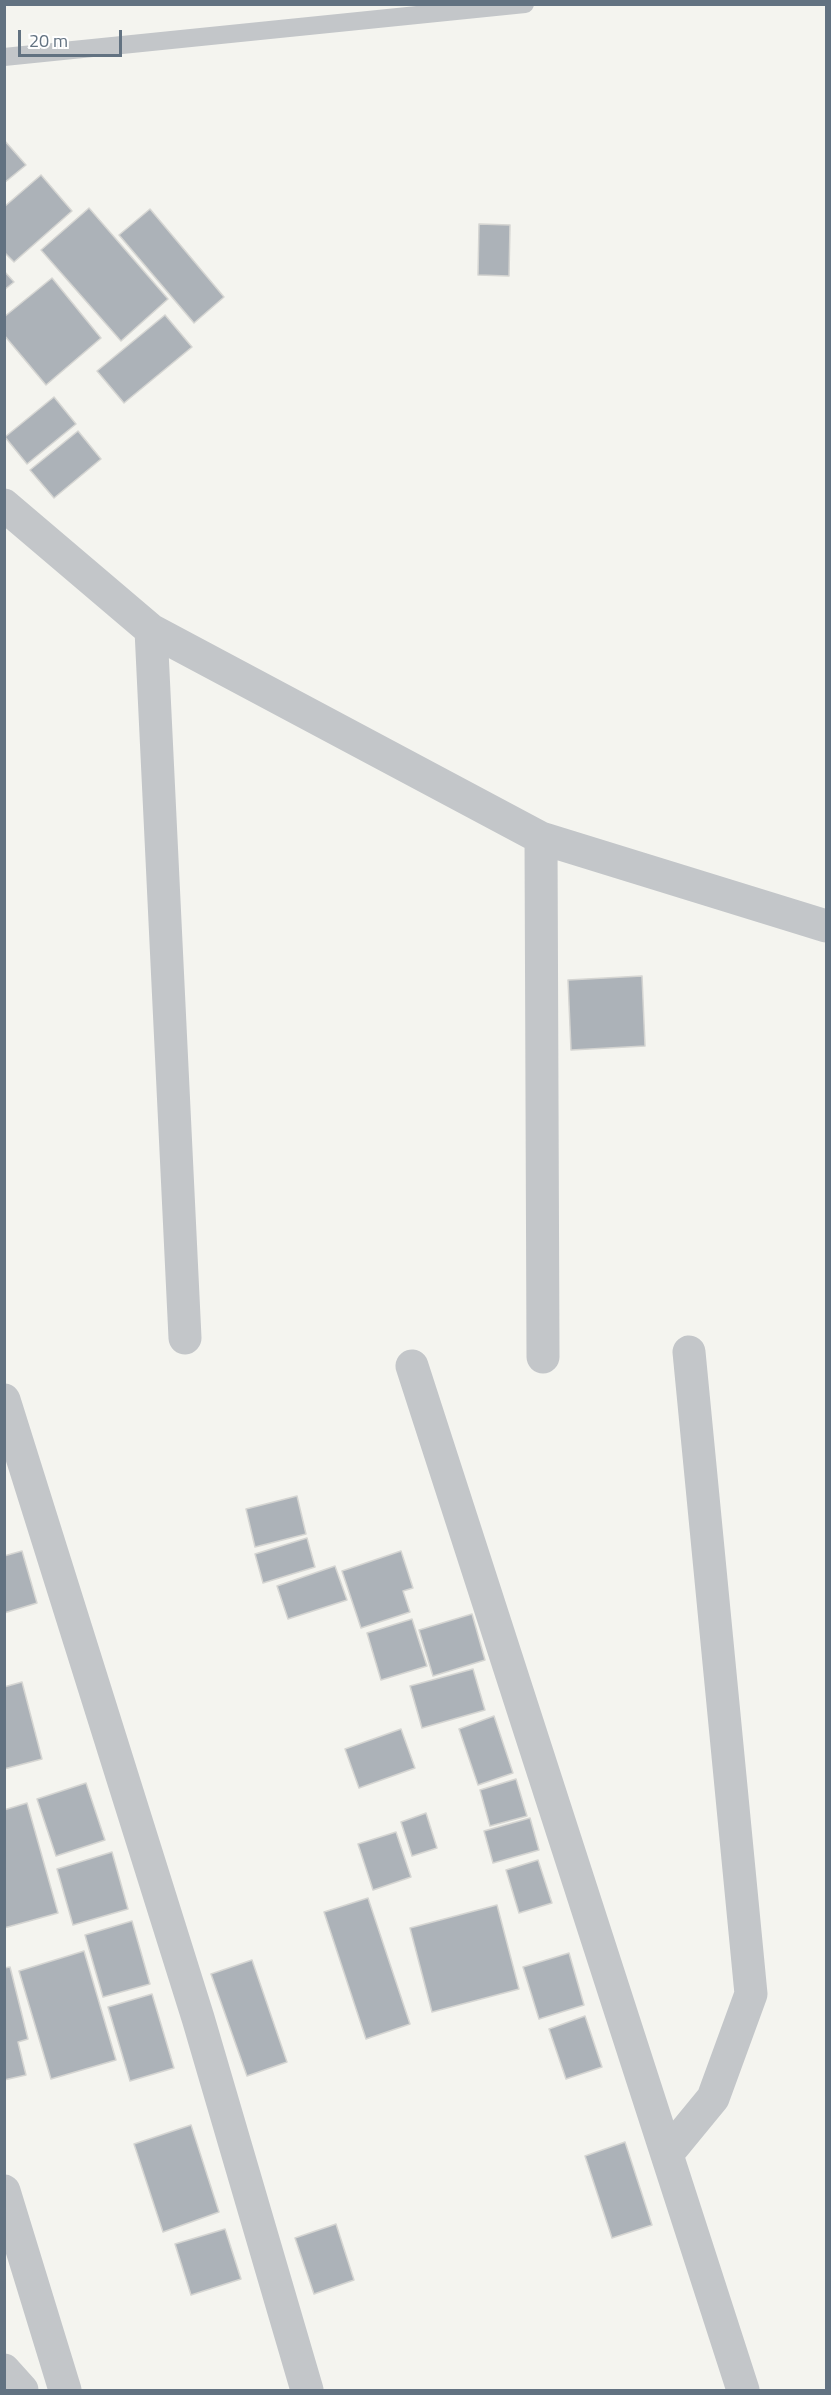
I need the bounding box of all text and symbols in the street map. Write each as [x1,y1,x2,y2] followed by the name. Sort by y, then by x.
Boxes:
[21,18,124,56] scale bar
[29,27,68,54] text: 20 m

